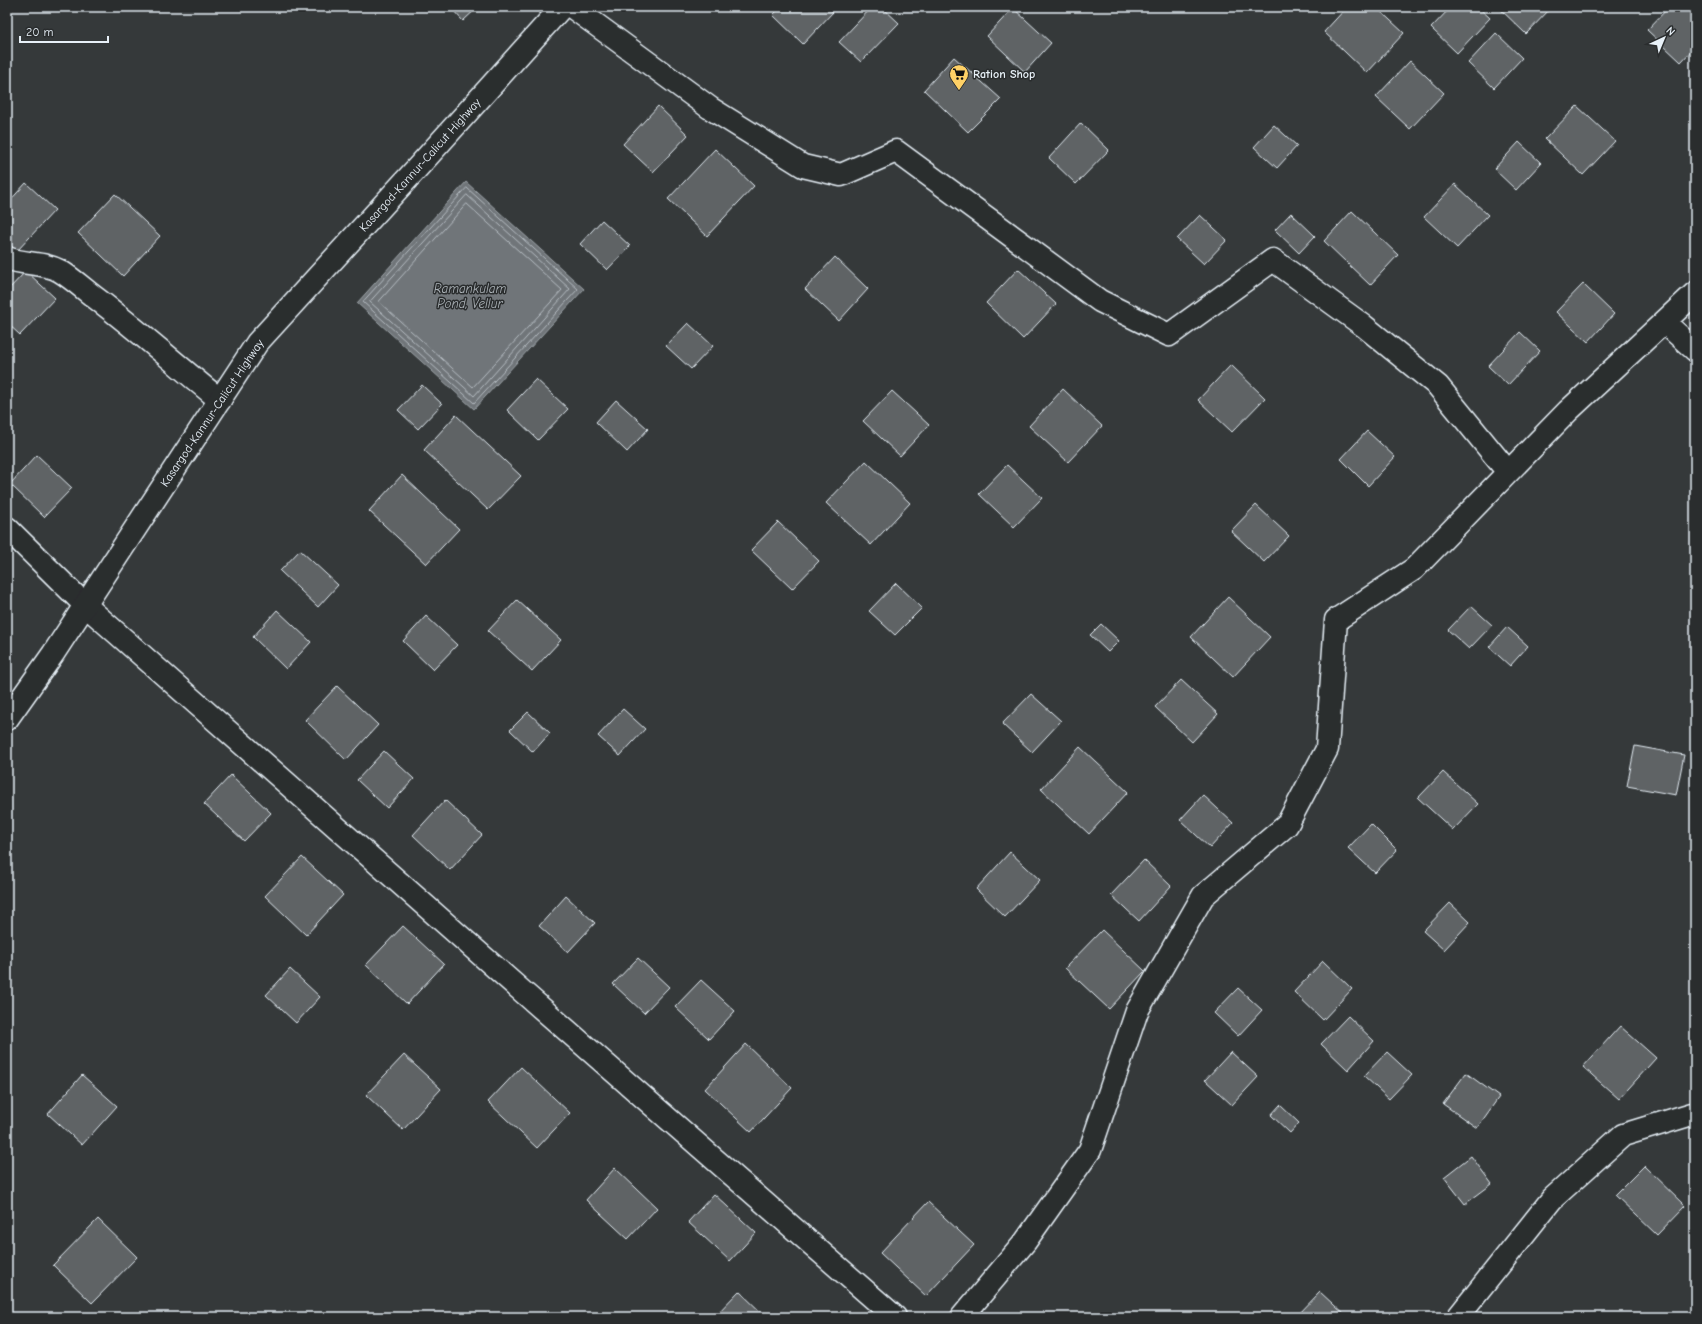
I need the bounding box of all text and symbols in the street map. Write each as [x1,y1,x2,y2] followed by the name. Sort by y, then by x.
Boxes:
[20,18,108,44] scale bar
[1644,18,1684,58] north arrow
[1663,24,1678,38] text: N
[26,25,54,39] text: 20 m
[948,63,970,91] supermarket icon: Ration Shop
[973,67,1035,81] place label: Ration Shop
[356,95,484,235] street label: Kasargod-Kannur-Calicut Highway
[434,281,506,311] water label: Ramankulam Pond, Vellur
[157,336,267,489] street label: Kasargod-Kannur-Calicut Highway

